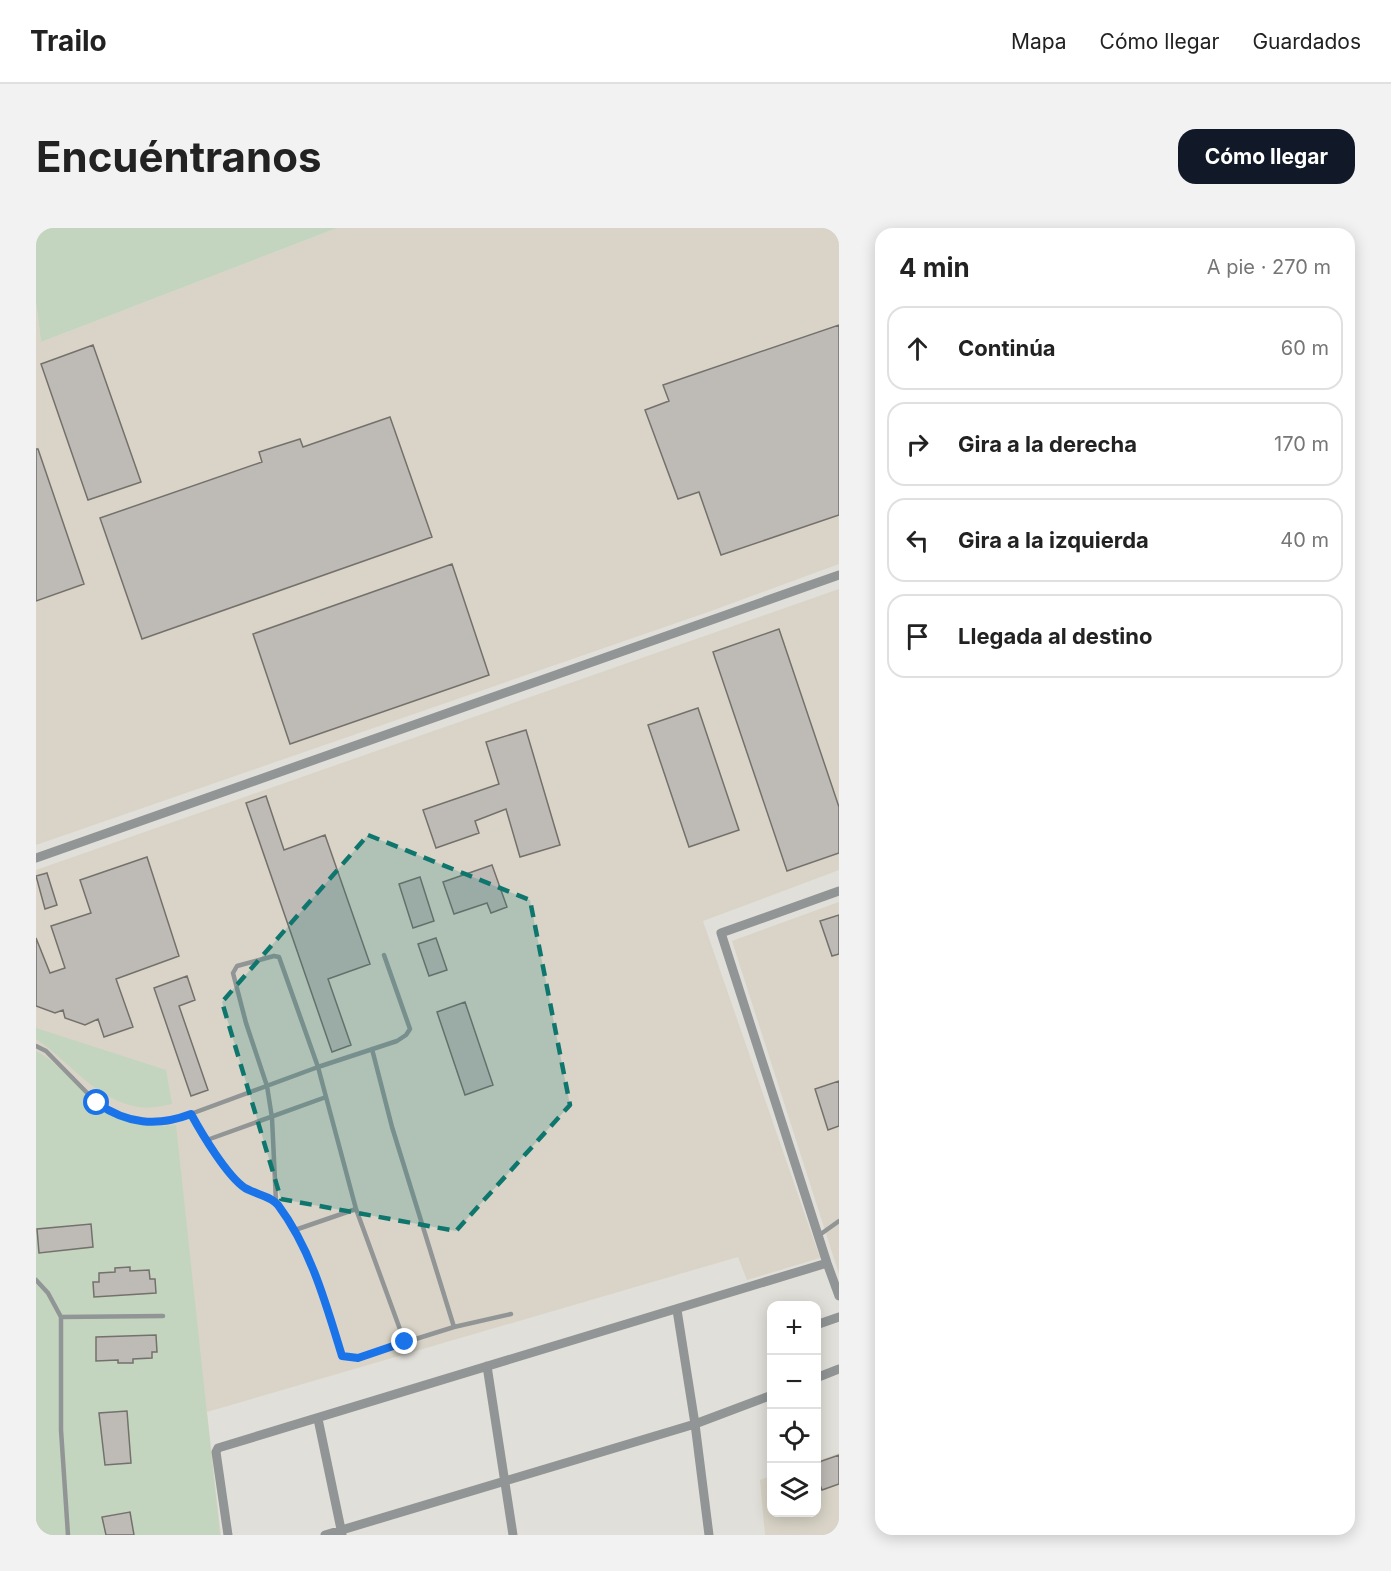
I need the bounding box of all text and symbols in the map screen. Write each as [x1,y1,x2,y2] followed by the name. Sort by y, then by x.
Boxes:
[30,24,107,58] text: Trailo
[1011,29,1067,54] text: Mapa
[1100,29,1219,54] text: Cómo llegar
[1252,29,1361,54] text: Guardados
[1178,129,1355,184] button: Cómo llegar
[36,131,321,182] text: Encuéntranos
[899,252,970,283] text: 4 min
[1207,255,1331,279] text: A pie · 270 m
[901,332,934,365] icon: ahead
[958,335,1056,361] text: Continúa
[1281,336,1329,360] text: 60 m
[901,428,934,461] icon: right
[958,431,1137,457] text: Gira a la derecha
[1274,432,1329,456] text: 170 m
[901,524,934,557] icon: left
[958,527,1149,553] text: Gira a la izquierda
[1280,528,1329,552] text: 40 m
[901,620,934,653] icon: arrive
[958,623,1152,649] text: Llegada al destino
[83,1089,109,1115] route start
[767,1301,821,1517] map controls
[767,1301,821,1355] button: +
[391,1328,417,1354] route end
[767,1355,821,1409] button: −
[767,1409,821,1463] button: locate
[767,1463,821,1517] button: layers

